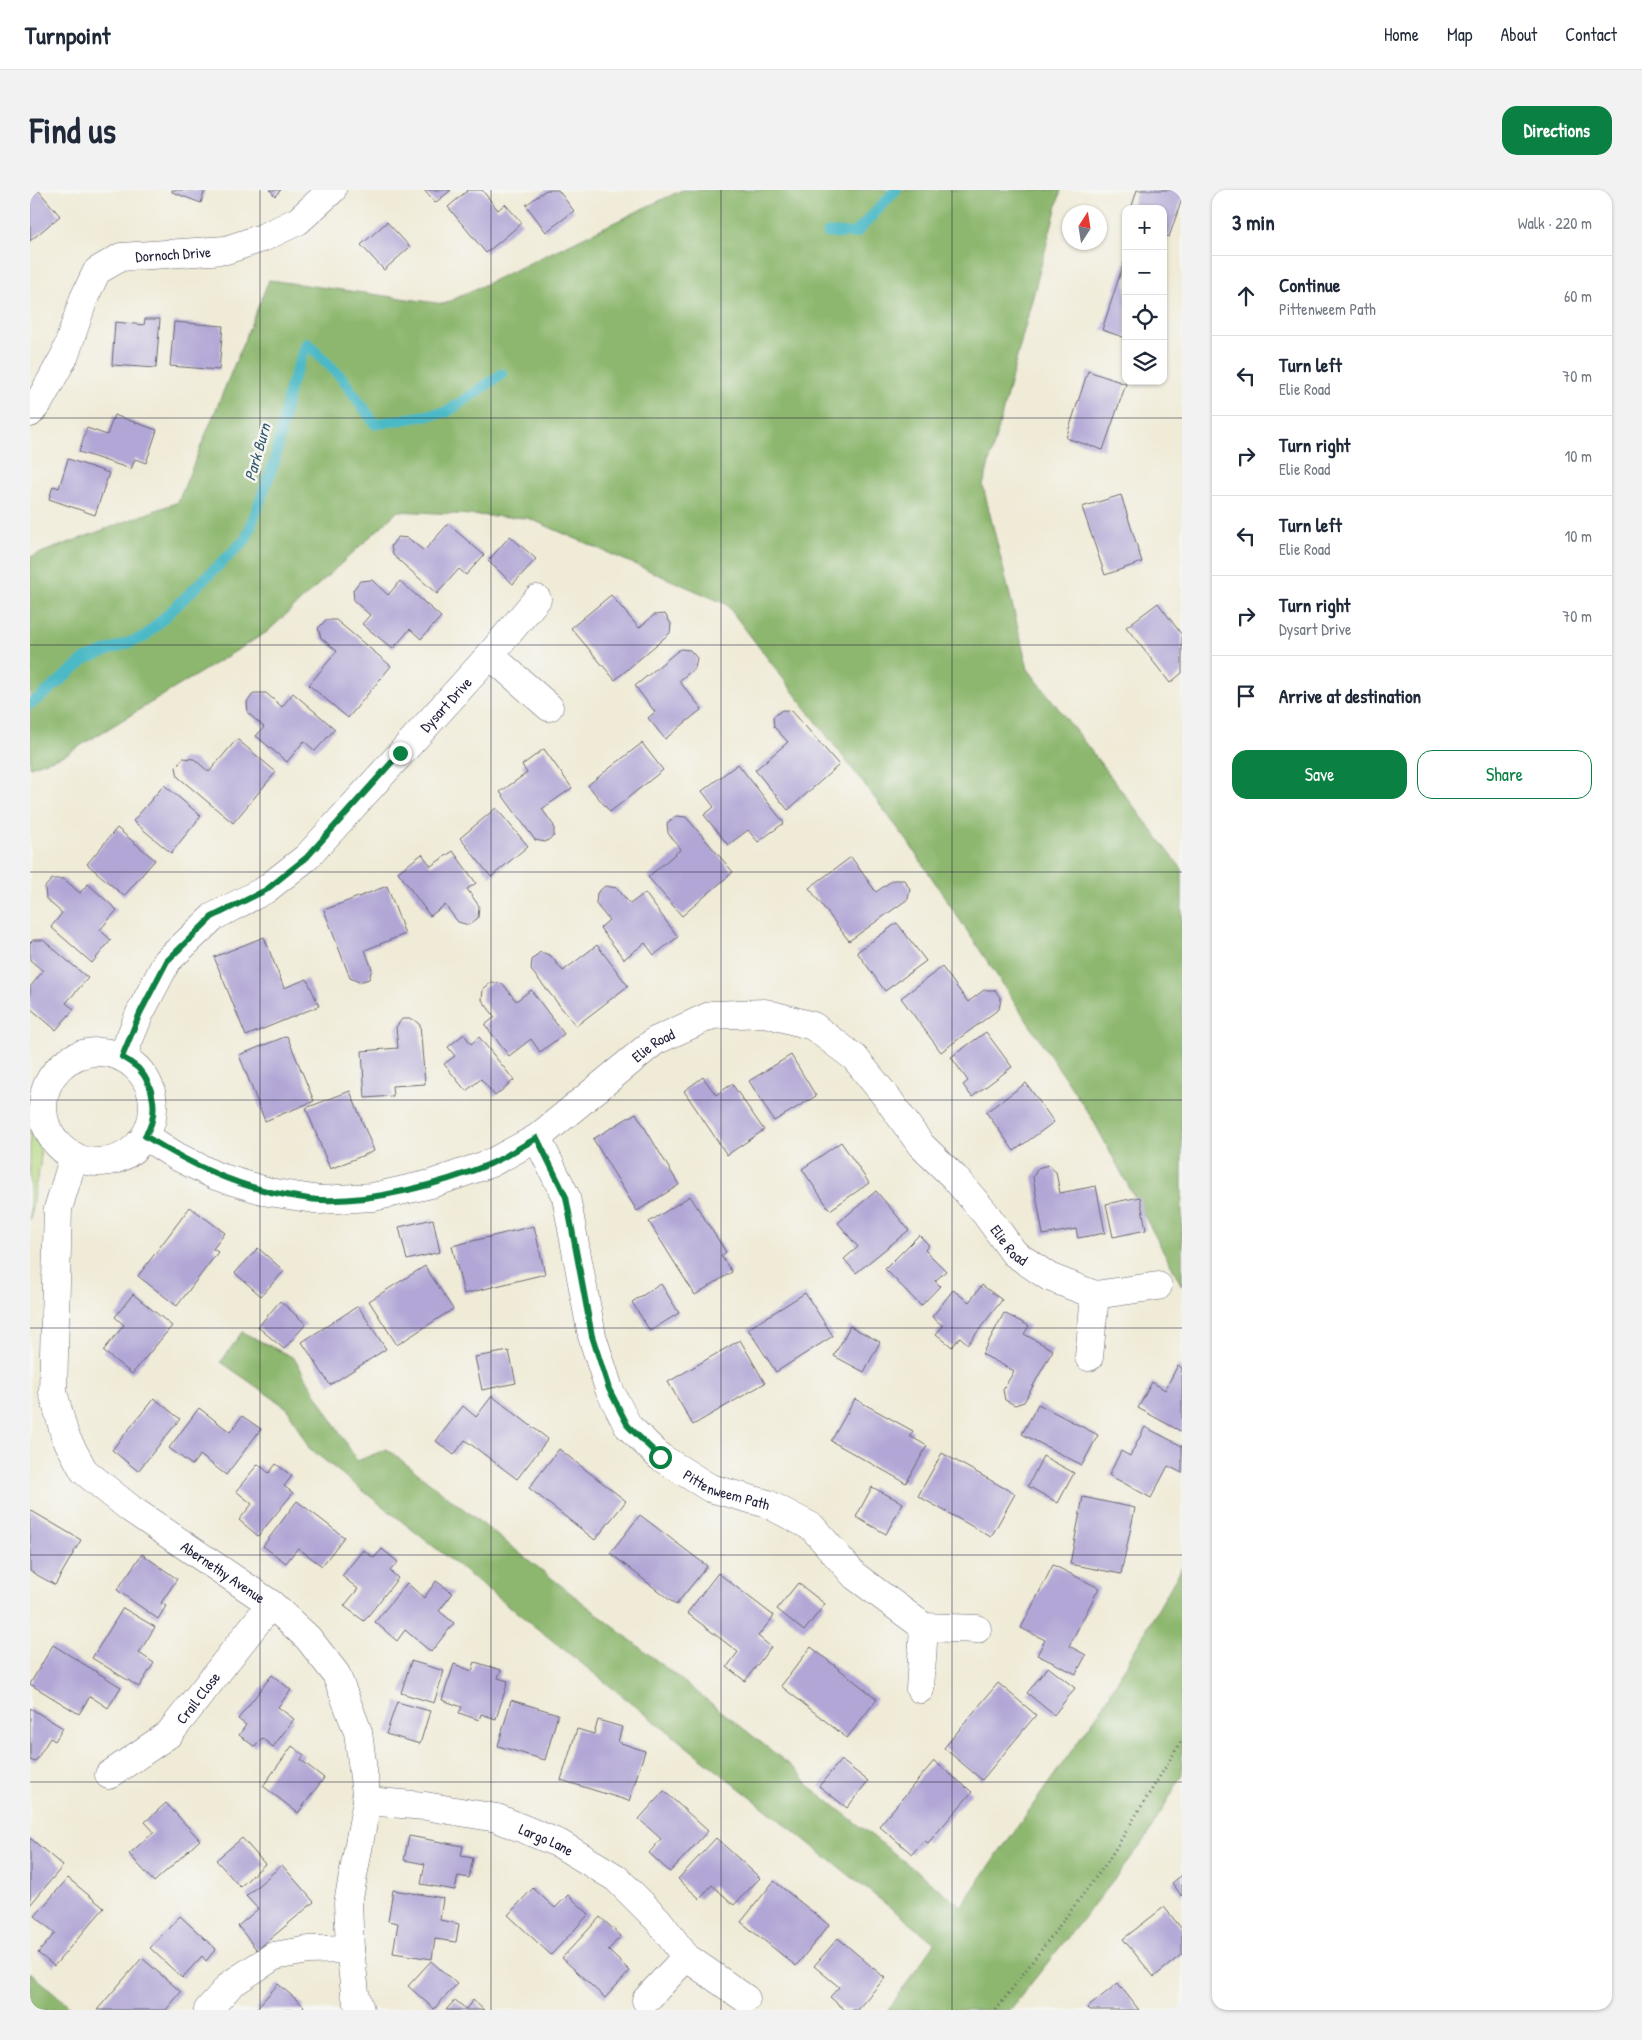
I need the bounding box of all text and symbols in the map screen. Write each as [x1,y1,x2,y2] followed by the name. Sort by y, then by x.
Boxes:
[25,19,110,51] text: Turnpoint
[1384,22,1419,47] text: Home
[1447,22,1472,47] text: Map
[1500,22,1537,47] text: About
[1565,22,1617,47] text: Contact
[1502,106,1612,155] button: Directions
[30,107,116,154] text: Find us
[1062,205,1107,250] north arrow
[1122,205,1167,385] map controls
[1122,205,1167,250] button: +
[1232,208,1275,237] text: 3 min
[1518,212,1592,234] text: Walk · 220 m
[135,241,212,267] street label: Dornoch Drive
[1122,250,1167,295] button: −
[1279,272,1340,298] text: Continue
[1232,282,1260,310] icon: ahead
[1564,285,1592,307] text: 60 m
[1122,295,1167,340] button: locate
[1279,298,1376,320] text: Pittenweem Path
[1122,340,1167,385] button: layers
[1279,352,1342,378] text: Turn left
[1232,362,1260,390] icon: left
[1562,365,1592,387] text: 70 m
[1279,378,1330,400] text: Elie Road
[238,419,276,483] water label: Park Burn
[1279,432,1350,458] text: Turn right
[1232,442,1260,470] icon: right
[1564,445,1592,467] text: 10 m
[1279,458,1330,480] text: Elie Road
[1279,512,1342,538] text: Turn left
[1232,522,1260,550] icon: left
[1564,525,1592,547] text: 10 m
[1279,538,1330,560] text: Elie Road
[1279,592,1350,618] text: Turn right
[1232,602,1260,630] icon: right
[1562,605,1592,627] text: 70 m
[1279,618,1351,640] text: Dysart Drive
[415,672,476,736] street label: Dysart Drive
[1232,682,1260,710] icon: arrive
[1279,683,1421,709] text: Arrive at destination
[389,742,412,765] route end
[1232,750,1407,799] button: Save
[1417,750,1592,799] button: Share
[627,1023,678,1067] street label: Elie Road
[986,1220,1032,1270] street label: Elie Road
[649,1446,672,1469] route start
[680,1464,772,1515] street label: Pittenweem Path
[177,1536,270,1608] street label: Abernethy Avenue
[171,1667,225,1728] street label: Crail Close
[516,1818,578,1861] street label: Largo Lane

